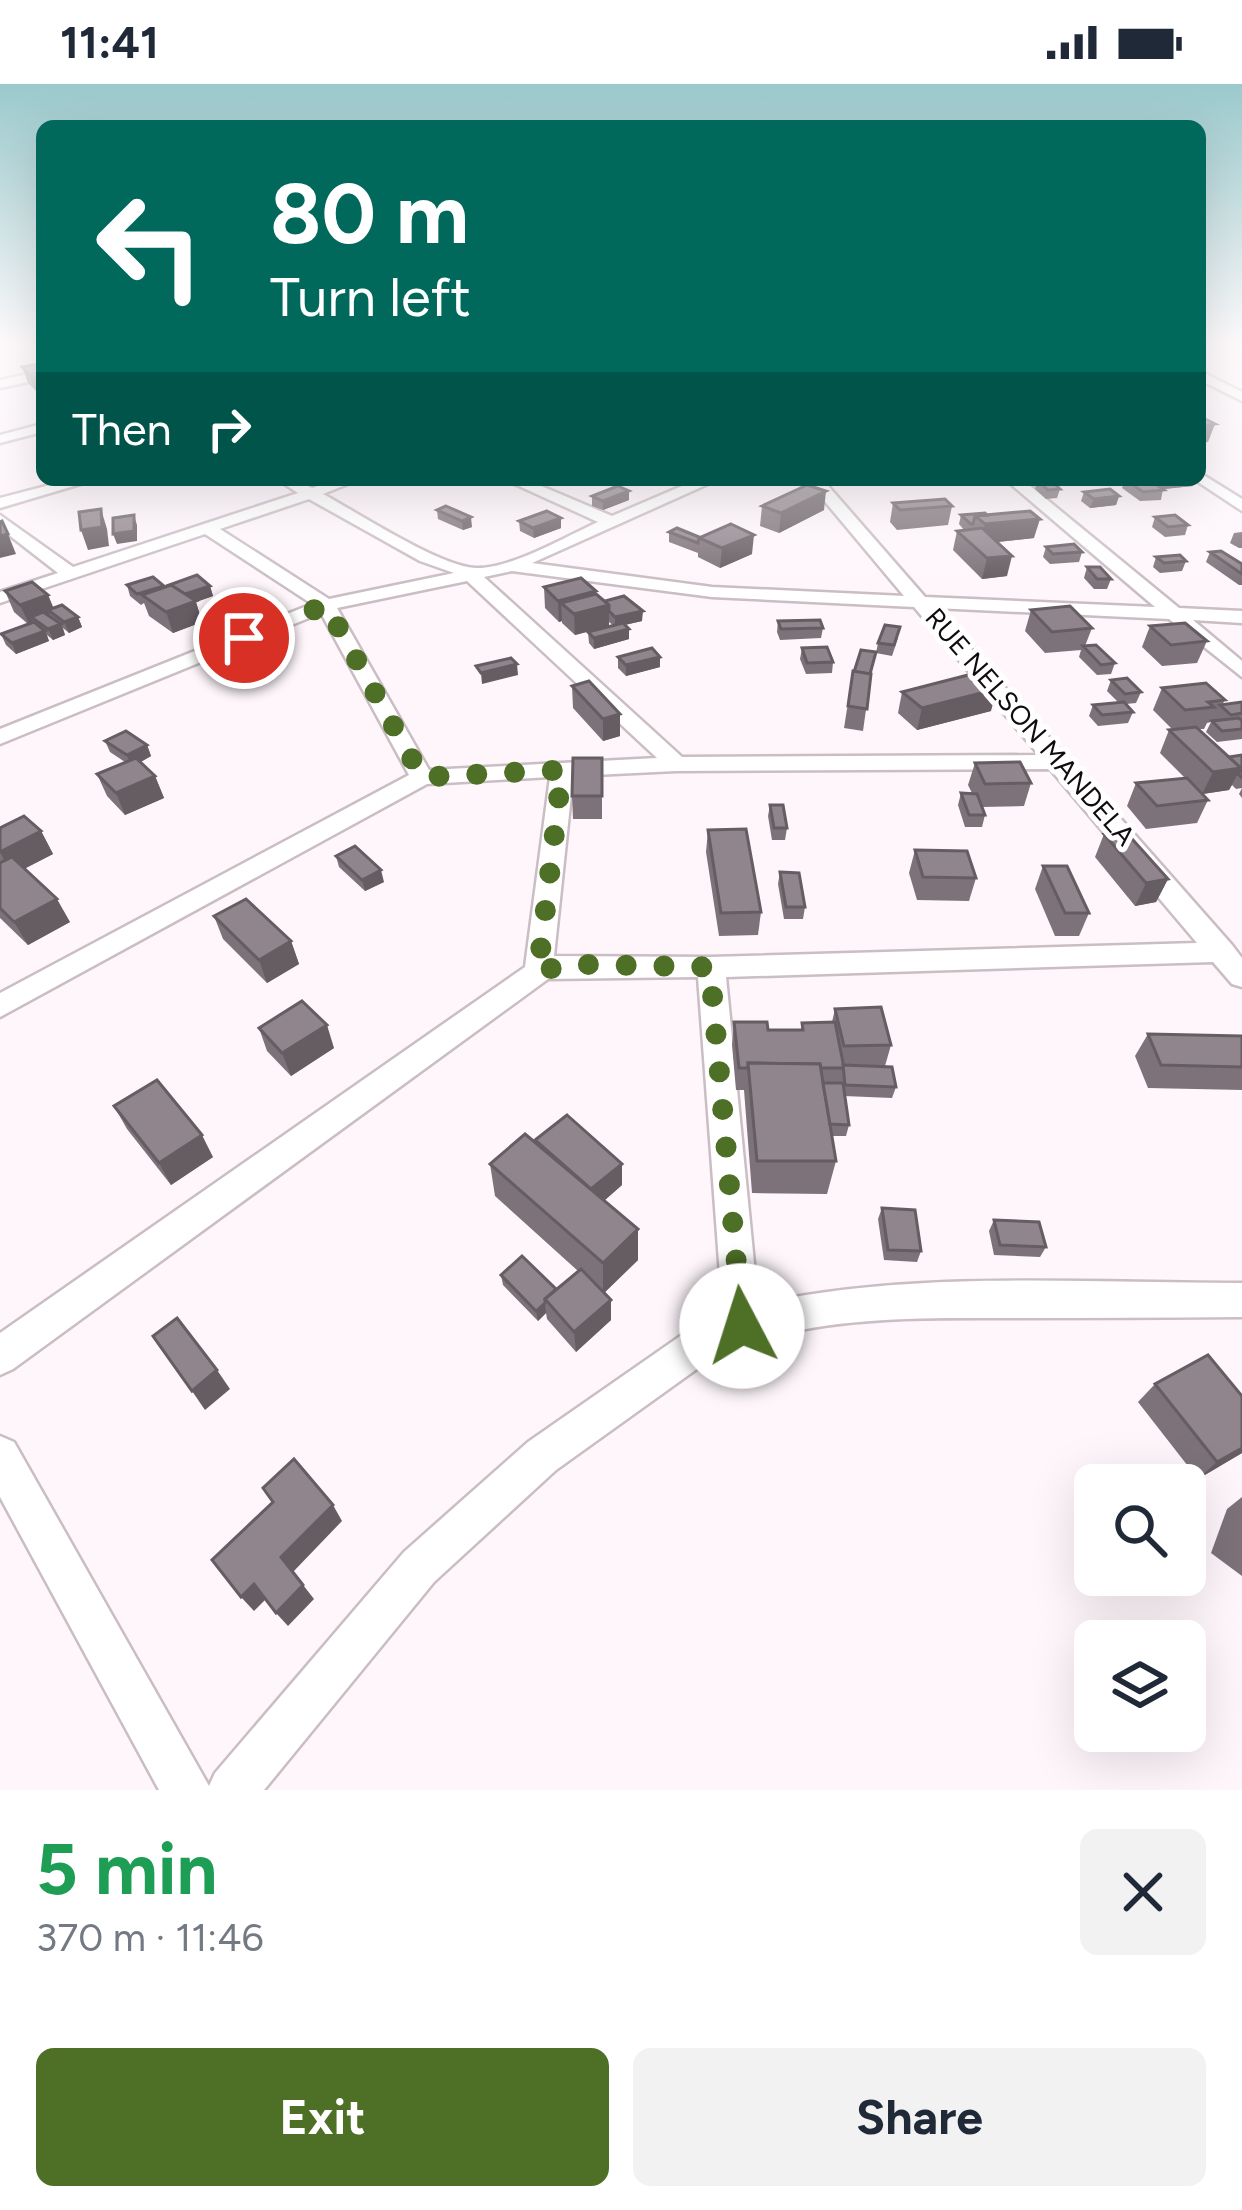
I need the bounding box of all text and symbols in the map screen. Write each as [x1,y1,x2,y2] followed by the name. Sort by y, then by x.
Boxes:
[60,15,159,69] text: 11:41
[270,163,469,264] text: 80 m
[72,168,228,324] icon: left
[270,265,471,330] text: Turn left
[196,396,262,462] icon: right
[72,402,172,456] text: Then
[193,587,295,689] pin
[918,601,1143,853] street label: RUE NELSON MANDELA
[211,605,277,671] icon: arrive
[679,1263,805,1389] position arrow
[1074,1464,1206,1752] map controls
[1074,1464,1206,1596] button: search
[1074,1620,1206,1752] button: layers
[36,1826,218,1912] text: 5 min
[1080,1829,1206,1955] button: close
[36,1914,264,1961] text: 370 m · 11:46
[36,2048,609,2186] button: Exit
[633,2048,1206,2186] button: Share

